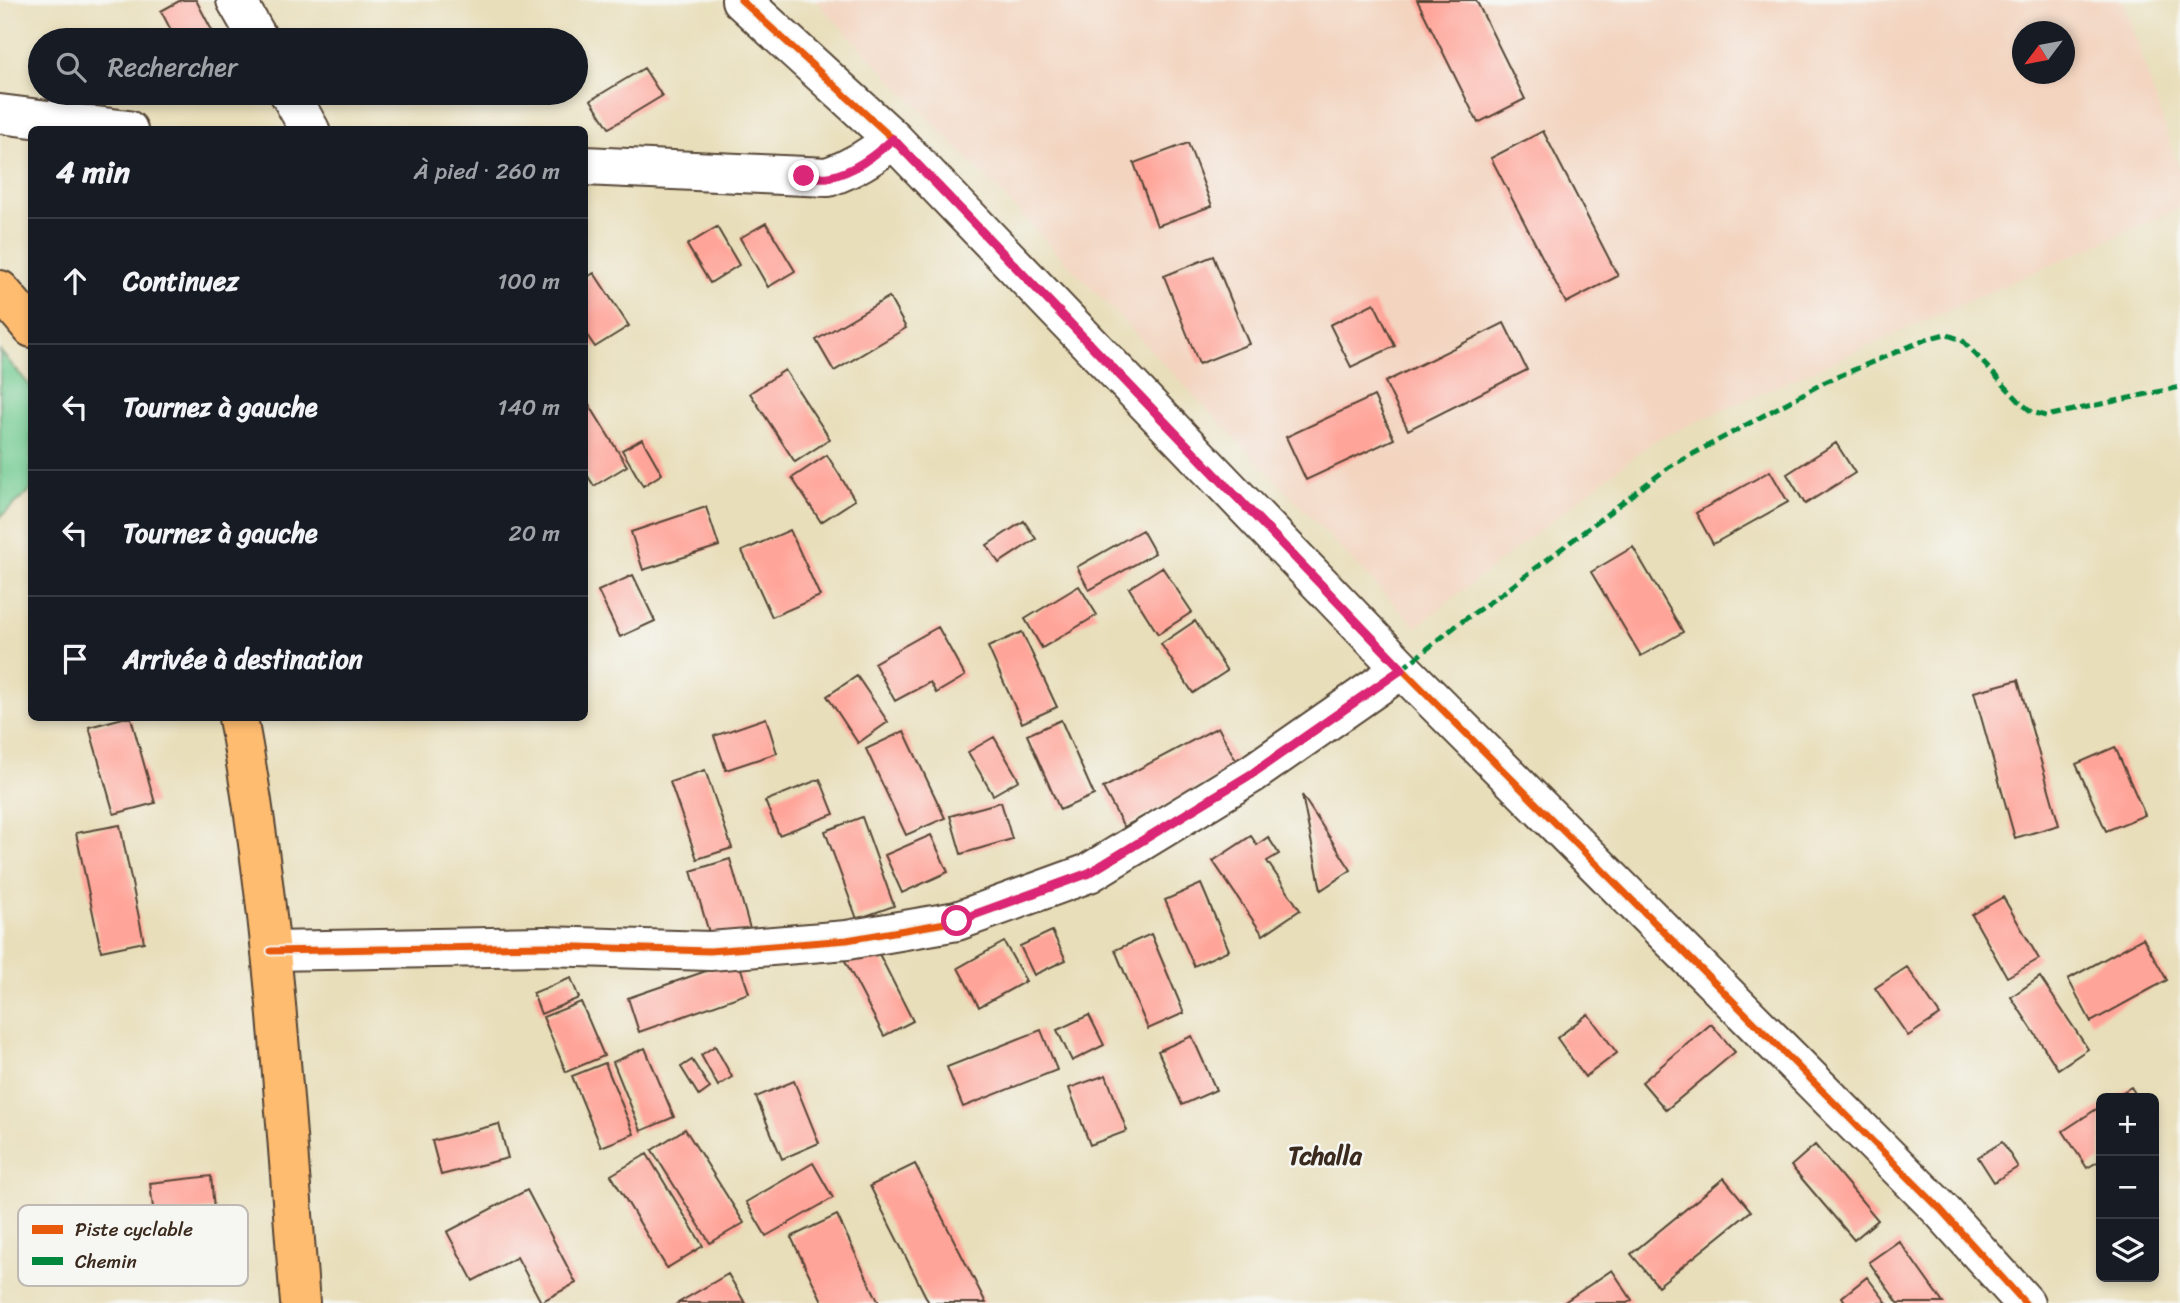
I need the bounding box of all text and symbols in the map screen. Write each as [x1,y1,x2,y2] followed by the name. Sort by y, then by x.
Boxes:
[2012,21,2075,84] north arrow
[28,28,588,105] search box
[108,44,238,90] text: Rechercher
[52,48,90,86] icon: search
[56,145,130,199] text: 4 min
[414,151,560,192] text: À pied · 260 m
[788,160,819,191] route end
[123,258,239,304] text: Continuez
[497,261,560,302] text: 100 m
[56,262,94,300] icon: ahead
[123,384,318,430] text: Tournez à gauche
[498,387,560,428] text: 140 m
[56,388,94,426] icon: left
[123,510,318,556] text: Tournez à gauche
[509,513,560,554] text: 20 m
[56,514,94,552] icon: left
[123,636,363,682] text: Arrivée à destination
[56,640,94,678] icon: arrive
[941,905,972,936] route start
[2096,1093,2159,1282] map controls
[2096,1093,2159,1156] button: +
[1288,1135,1363,1177] district label: Tchalla
[2096,1156,2159,1219] button: −
[18,1205,248,1286] legend
[75,1213,193,1246] text: Piste cyclable
[2096,1219,2159,1282] button: layers
[75,1245,137,1278] text: Chemin

